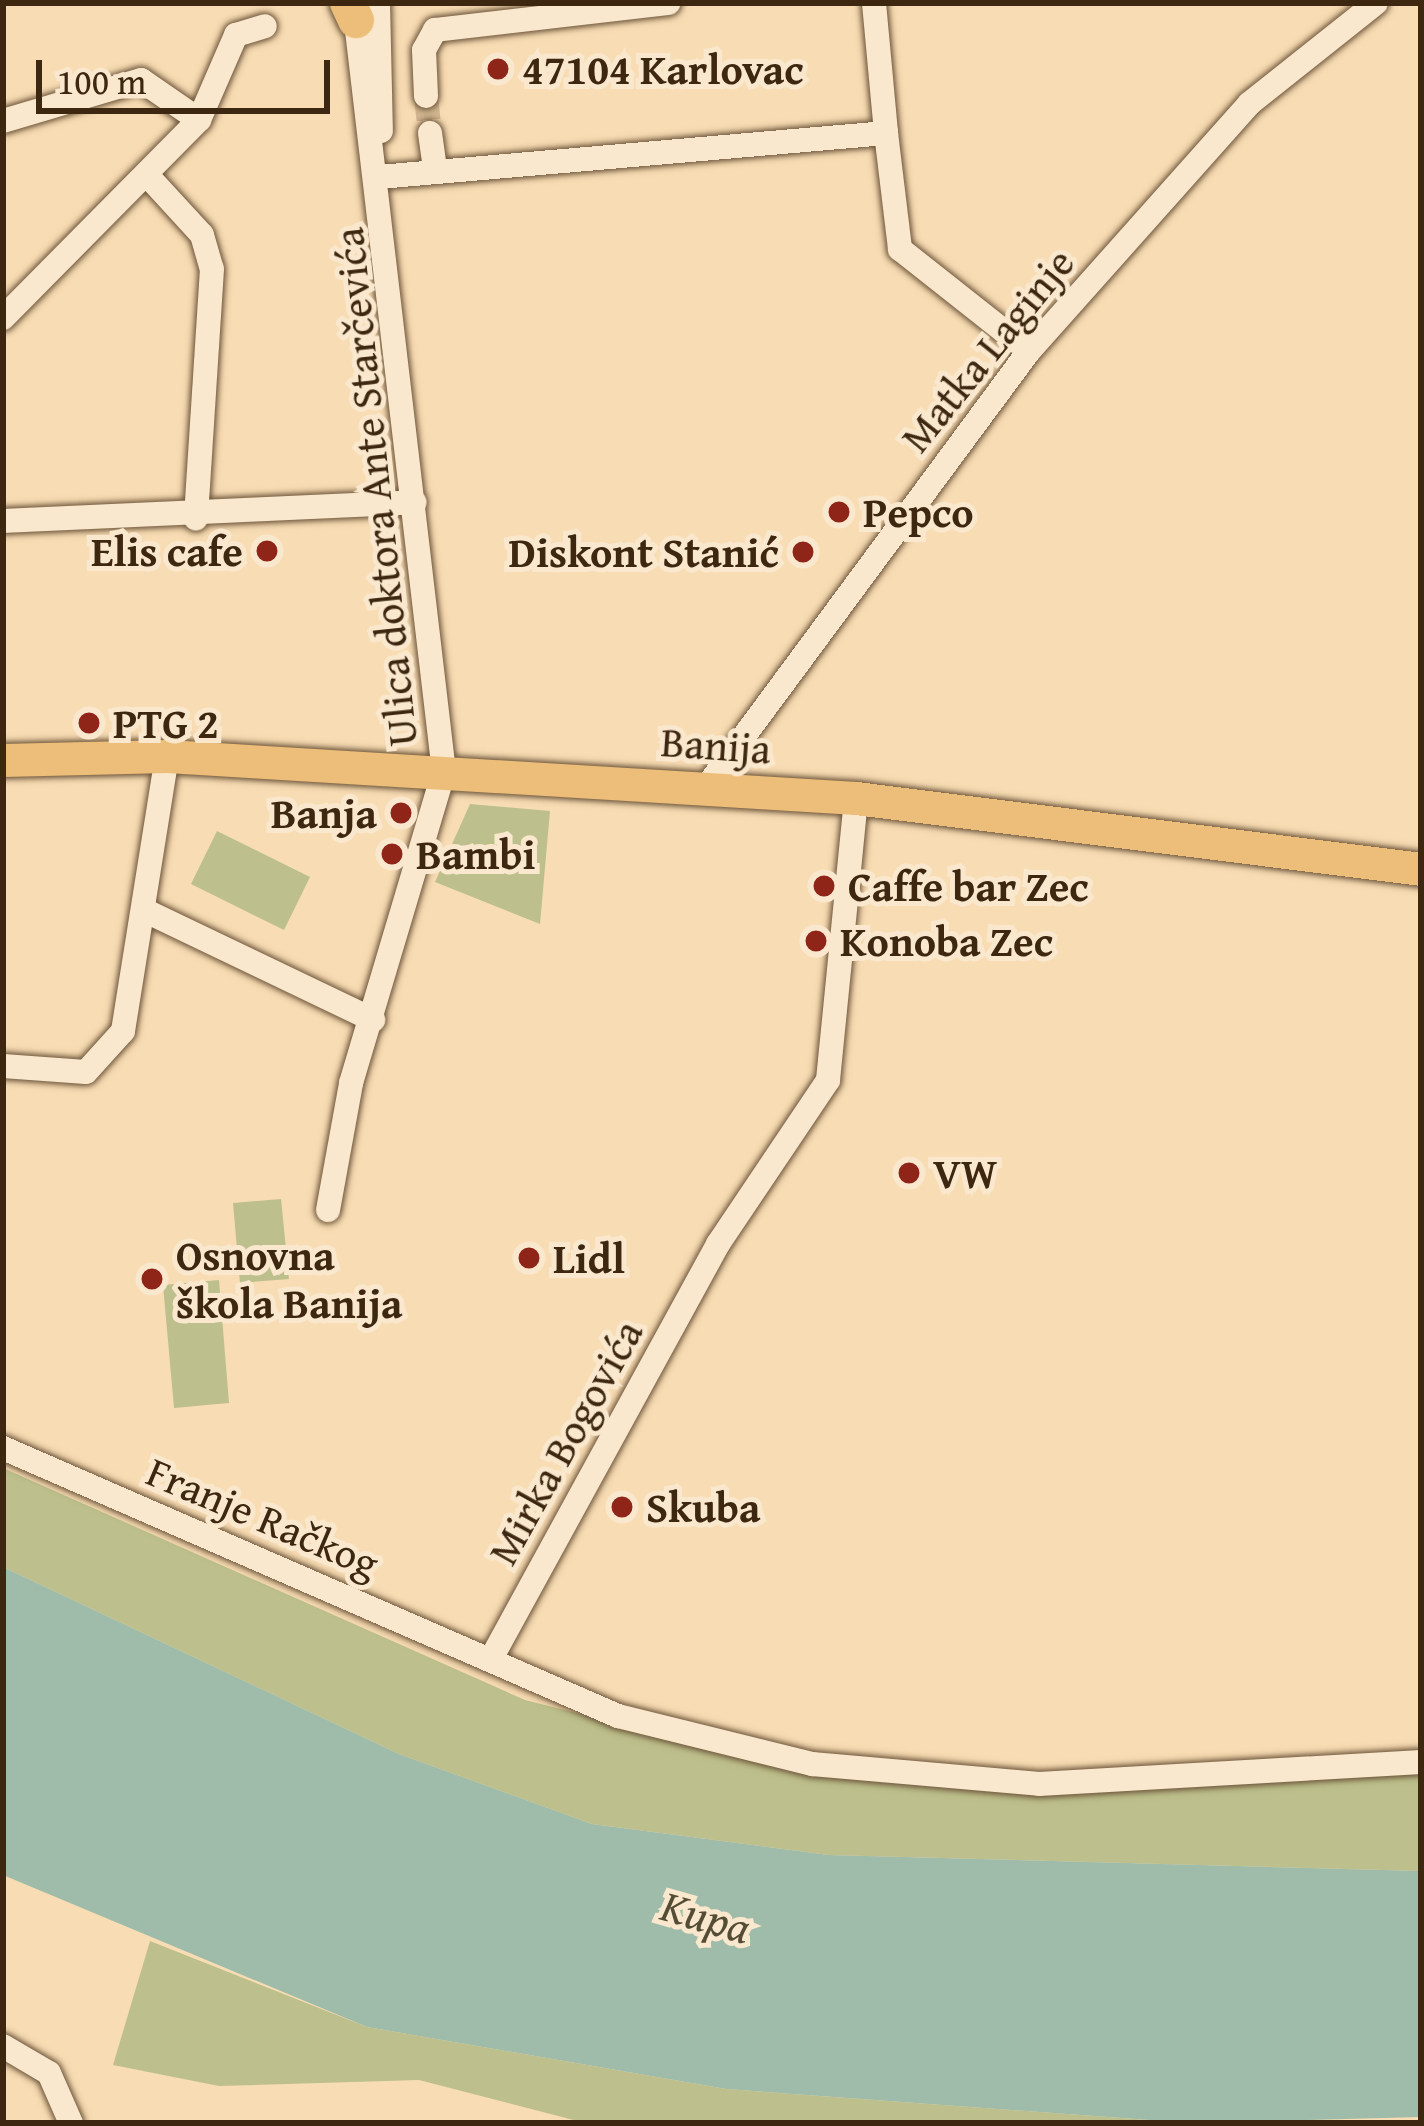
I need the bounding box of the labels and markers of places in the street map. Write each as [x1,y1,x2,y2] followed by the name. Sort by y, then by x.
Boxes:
[522,44,804,94] place label: 47104 Karlovac
[485,56,511,82] marker: 47104 Karlovac
[863,487,974,537] place label: Pepco
[826,499,852,525] marker: Pepco
[91,526,243,576] place label: Elis cafe
[509,527,779,577] place label: Diskont Stanić
[254,538,280,564] marker: Elis cafe
[790,539,816,565] marker: Diskont Stanić
[113,698,219,748] place label: PTG 2
[76,710,102,736] marker: PTG 2
[271,788,377,838] place label: Banja
[388,800,414,826] marker: Banja
[416,829,535,879] place label: Bambi
[379,841,405,867] marker: Bambi
[848,861,1089,911] place label: Caffe bar Zec
[811,873,837,899] marker: Caffe bar Zec
[840,916,1053,966] place label: Konoba Zec
[803,928,829,954] marker: Konoba Zec
[933,1148,997,1198] place label: VW
[896,1160,922,1186] marker: VW
[176,1230,403,1328] place label: Osnovna škola Banija
[553,1233,625,1283] place label: Lidl
[516,1245,542,1271] marker: Lidl
[139,1266,165,1292] marker: Osnovna škola Banija
[646,1482,761,1532] place label: Skuba
[609,1494,635,1520] marker: Skuba

